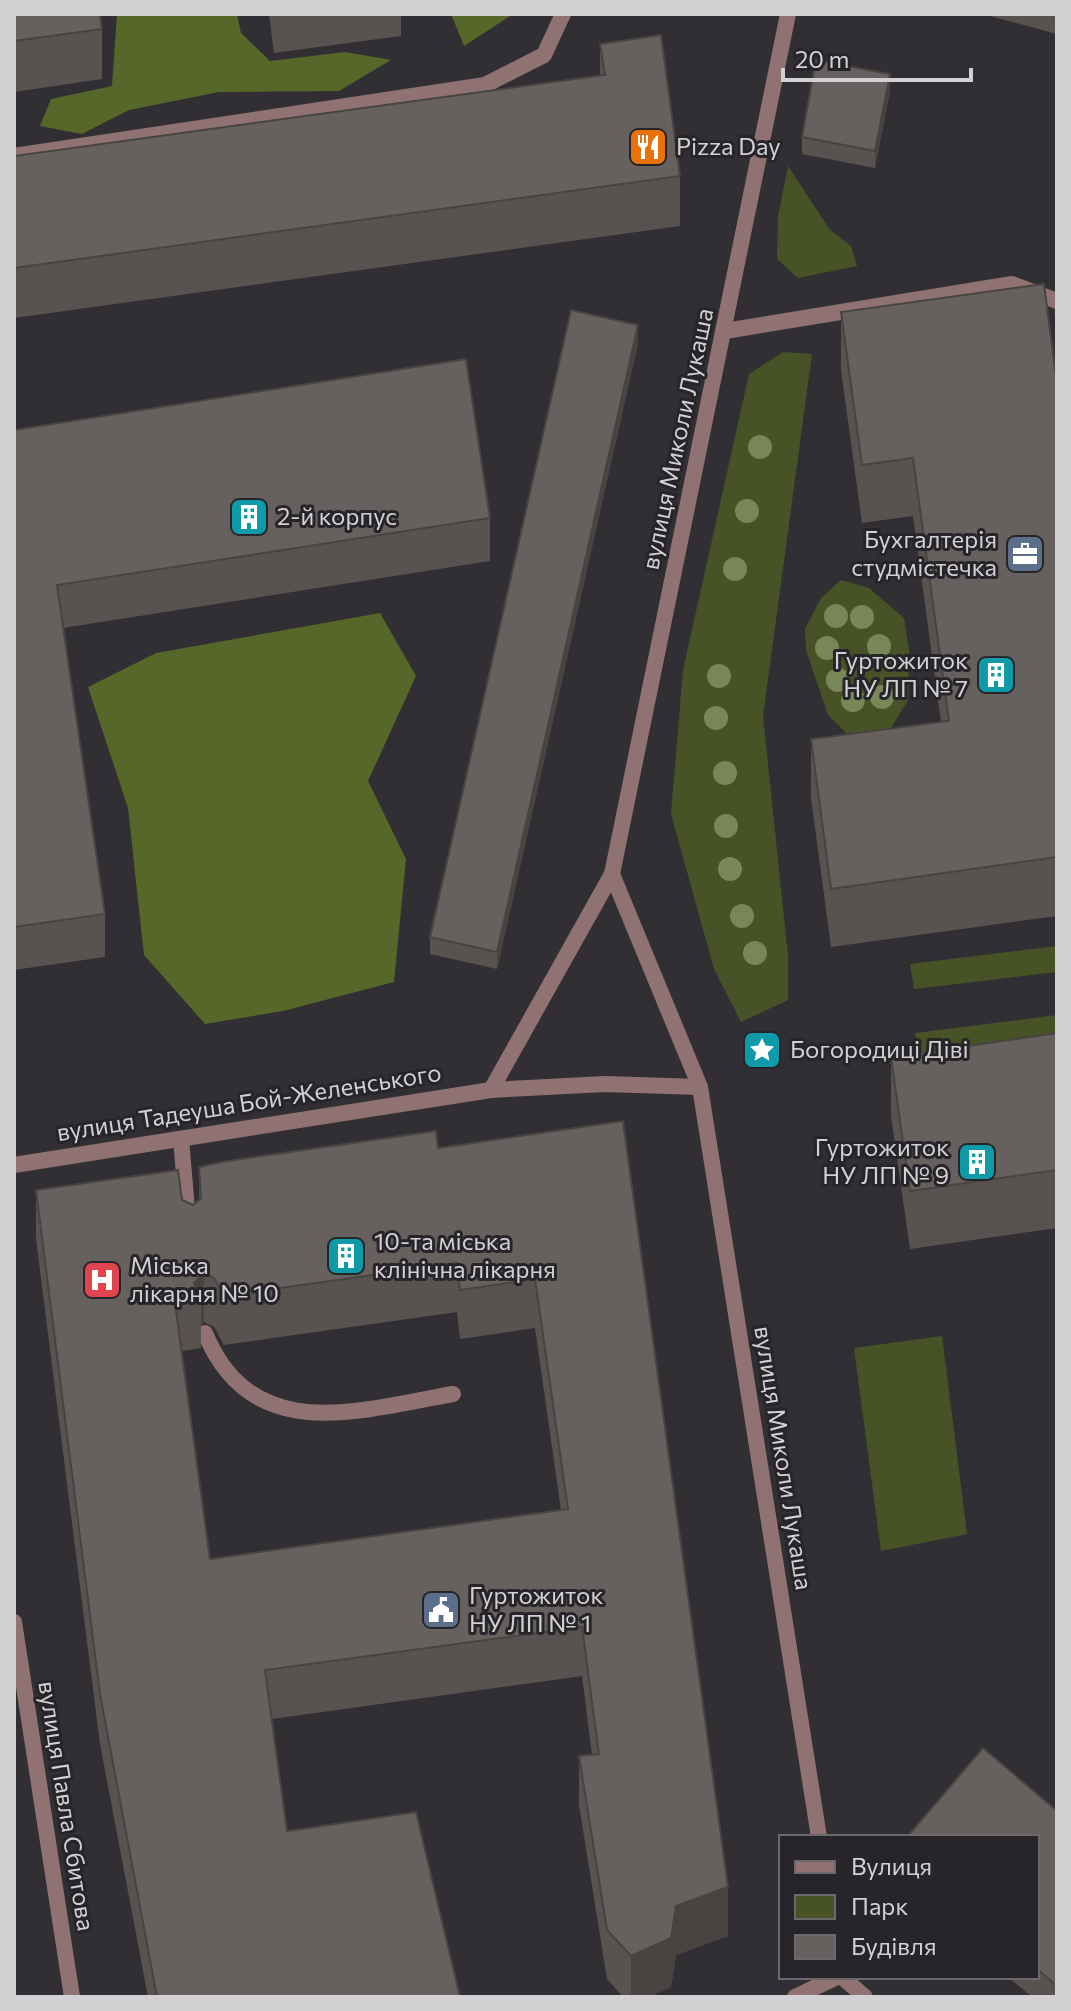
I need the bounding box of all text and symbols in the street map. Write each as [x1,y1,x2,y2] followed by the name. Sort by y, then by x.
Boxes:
[783,32,971,82] scale bar
[795,44,849,73] text: 20 m
[627,126,669,168] restaurant icon: Pizza Day
[676,131,781,160] place label: Pizza Day
[635,305,718,572] street label: вулиця Миколи Лукаша
[228,496,270,538] building icon: 2-й корпус
[277,501,397,530] place label: 2-й корпус
[851,524,997,581] place label: Бухгалтерія студмістечка
[1004,533,1046,575] office icon: Бухгалтерія студмістечка
[834,645,968,702] place label: Гуртожиток НУ ЛП № 7
[975,654,1017,696] building icon: Гуртожиток НУ ЛП № 7
[741,1029,783,1071] place icon: Богородиці Діві
[790,1034,969,1063] place label: Богородиці Діві
[54,1057,443,1146] street label: вулиця Тадеуша Бой-Желенського
[815,1132,949,1189] place label: Гуртожиток НУ ЛП № 9
[956,1141,998,1183] building icon: Гуртожиток НУ ЛП № 9
[374,1226,556,1283] place label: 10-та міська клінічна лікарня
[325,1235,367,1277] building icon: 10-та міська клінічна лікарня
[130,1250,279,1307] place label: Міська лікарня № 10
[81,1259,123,1301] hospital icon: Міська лікарня № 10
[749,1324,820,1592] street label: вулиця Миколи Лукаша
[469,1580,603,1637] place label: Гуртожиток НУ ЛП № 1
[420,1589,462,1631] public building icon: Гуртожиток НУ ЛП № 1
[33,1679,102,1933] street label: вулиця Павла Сбитова
[779,1835,1039,1979] legend
[851,1851,932,1880] text: Вулиця
[851,1891,908,1920] text: Парк
[851,1931,937,1960] text: Будівля

